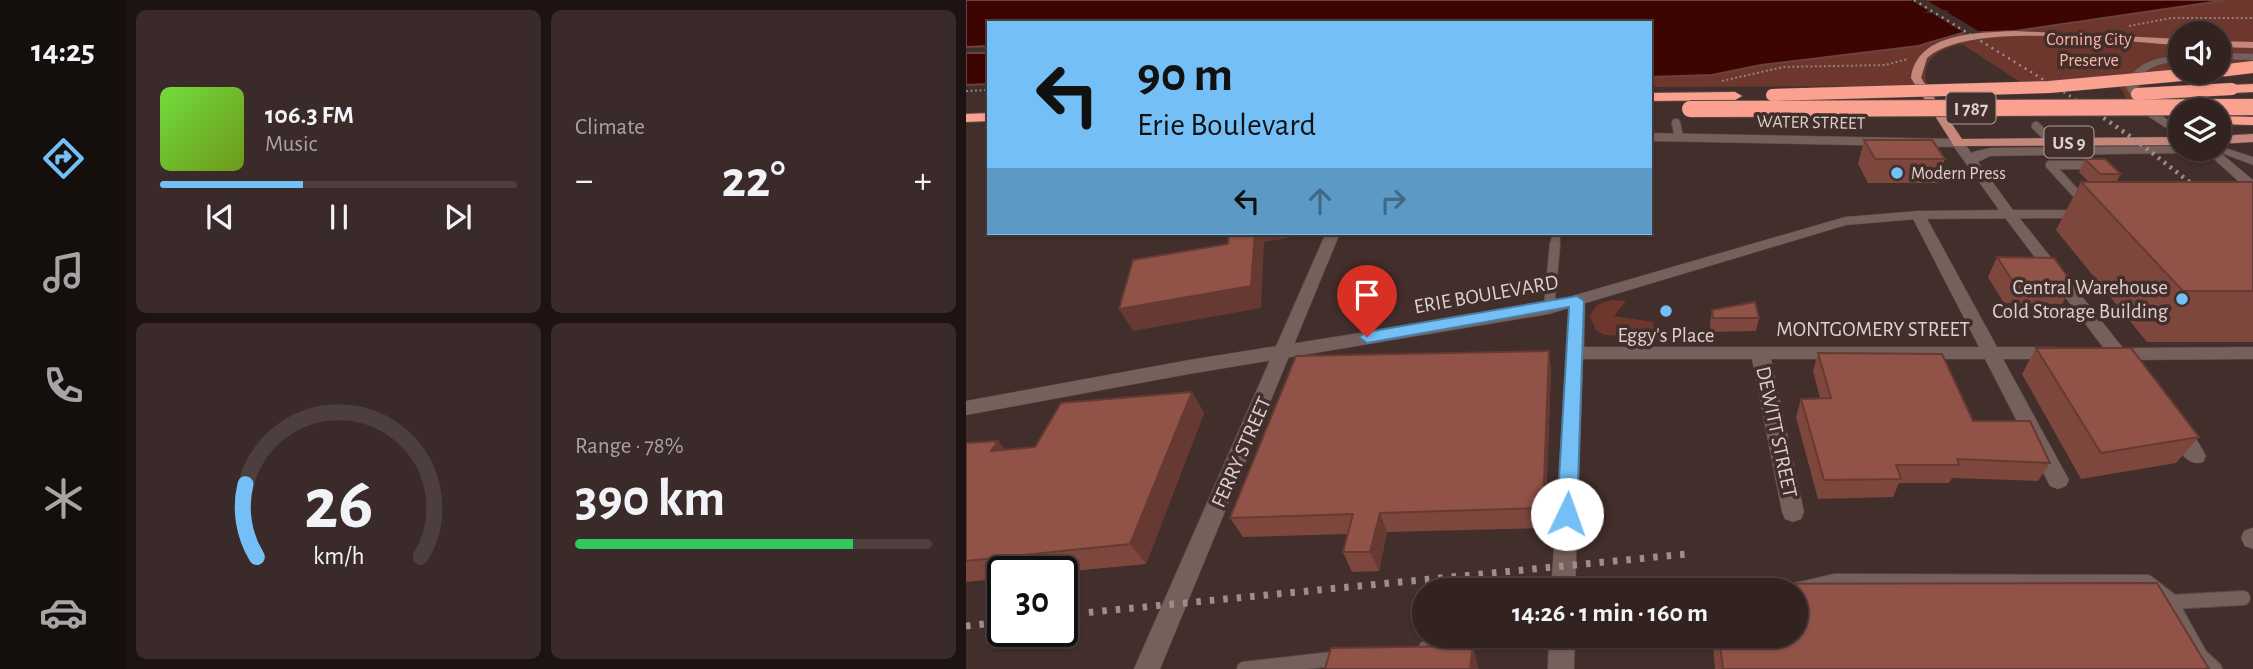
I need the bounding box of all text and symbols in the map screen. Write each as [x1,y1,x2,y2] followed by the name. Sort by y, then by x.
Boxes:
[2168,21,2231,161] map controls
[2168,21,2231,84] button: sound
[2046,31,2132,70] park label: Corning City Preserve
[31,35,95,67] text: 14:25
[1022,49,1113,140] icon: left
[1137,51,1233,100] text: 90 m
[1947,92,1996,124] road number: I 787
[2168,98,2231,161] button: layers
[265,102,354,128] text: 106.3 FM
[1137,109,1316,141] text: Erie Boulevard
[1756,113,1866,133] street label: WATER STREET
[575,116,645,139] text: Climate
[2044,126,2094,158] road number: US 9
[265,133,317,156] text: Music
[39,134,88,183] icon: directions
[721,154,786,206] text: 22°
[575,162,593,200] text: −
[914,162,932,200] text: +
[1889,165,1905,181] marker: Modern Press
[1911,165,2006,183] place label: Modern Press
[1228,182,1266,220] icon: left
[1301,182,1339,220] icon: ahead
[1374,182,1412,220] icon: right
[201,198,239,236] icon: previous
[320,198,358,236] icon: pause
[439,198,477,236] icon: next
[39,248,88,297] icon: music
[1337,265,1397,337] pin
[1412,271,1560,318] street label: ERIE BOULEVARD
[1348,276,1386,314] icon: arrive
[1992,277,2169,322] place label: Central Warehouse Cold Storage Building
[2174,291,2190,307] marker: Central Warehouse Cold Storage Building
[1658,303,1674,319] marker: Eggy's Place
[1776,319,1970,340] street label: MONTGOMERY STREET
[1618,325,1714,346] place label: Eggy's Place
[39,361,88,410] icon: phone
[1752,364,1801,500] street label: DEWITT STREET
[1208,394,1275,511] street label: FERRY STREET
[575,435,684,458] text: Range · 78%
[304,469,373,542] text: 26
[575,473,725,525] text: 390 km
[39,474,88,523] icon: climate
[1530,477,1604,551] position arrow
[313,544,364,569] text: km/h
[987,556,1078,647] speed limit sign: 30
[39,588,88,637] icon: car
[1512,600,1708,626] text: 14:26 · 1 min · 160 m

